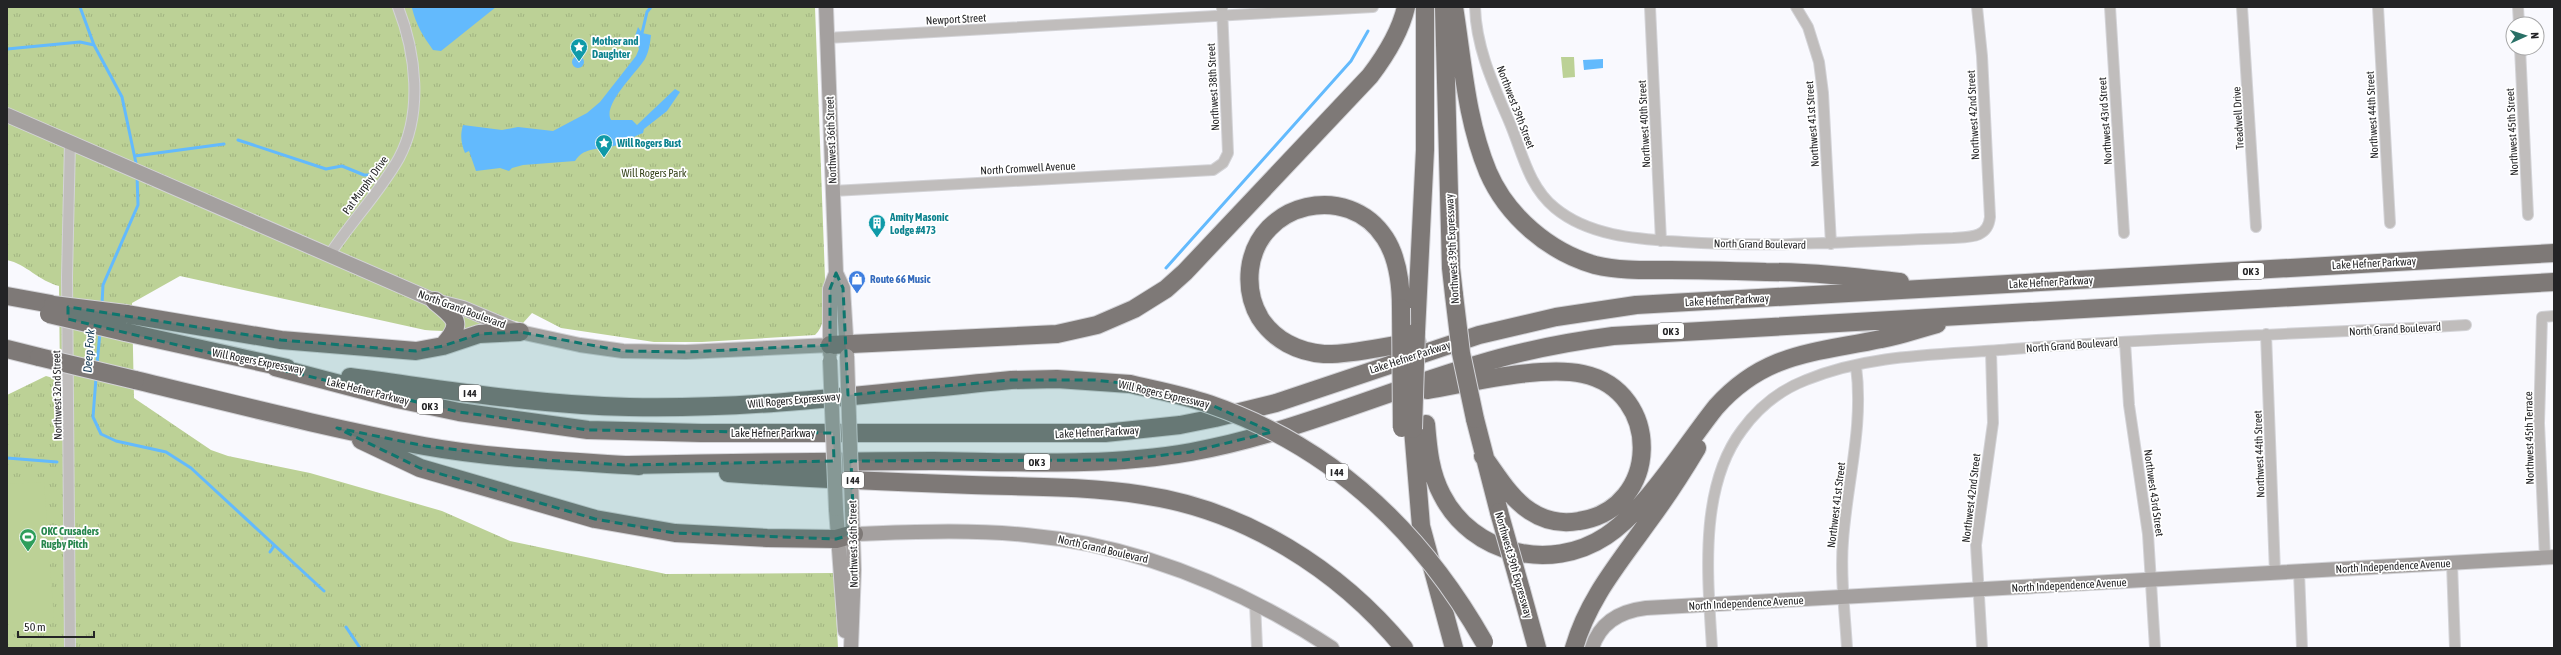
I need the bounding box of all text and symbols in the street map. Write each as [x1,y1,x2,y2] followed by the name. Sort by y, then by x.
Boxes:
[926,11,986,27] street label: Newport Street
[2505,16,2545,56] north arrow
[2529,32,2541,39] text: N
[592,35,638,60] place label: Mother and Daughter
[569,37,589,62] place icon: Mother and Daughter
[1205,43,1221,131] street label: Northwest 38th Street
[1495,64,1537,150] street label: Northwest 39th Street
[1965,70,1981,160] street label: Northwest 42nd Street
[2364,71,2380,159] street label: Northwest 44th Street
[2096,77,2114,165] street label: Northwest 43rd Street
[1636,80,1652,168] street label: Northwest 40th Street
[1803,81,1821,167] street label: Northwest 41st Street
[2230,86,2246,150] street label: Treadwell Drive
[2504,88,2520,176] street label: Northwest 45th Street
[823,96,839,184] street label: Northwest 36th Street
[594,133,614,158] place icon: Will Rogers Bust
[616,137,682,149] place label: Will Rogers Bust
[340,154,390,216] street label: Pat Murphy Drive
[980,160,1076,176] street label: North Cromwell Avenue
[621,167,687,179] park label: Will Rogers Park
[1443,193,1461,304] street label: Northwest 39th Expressway
[889,211,949,236] place label: Amity Masonic Lodge #473
[867,213,887,238] building icon: Amity Masonic Lodge #473
[1714,237,1806,251] street label: North Grand Boulevard
[2332,255,2417,271] street label: Lake Hefner Parkway
[2238,263,2264,279] road number: OK 3
[847,269,867,294] shop icon: Route 66 Music
[870,273,931,285] place label: Route 66 Music
[2009,274,2094,290] street label: Lake Hefner Parkway
[417,288,507,330] street label: North Grand Boulevard
[1685,292,1770,308] street label: Lake Hefner Parkway
[2349,321,2441,337] street label: North Grand Boulevard
[1658,323,1684,339] road number: OK 3
[80,328,98,373] water label: Deep Fork
[2026,336,2118,354] street label: North Grand Boulevard
[1368,338,1452,376] street label: Lake Hefner Parkway
[211,346,305,376] street label: Will Rogers Expressway
[50,350,64,440] street label: Northwest 32nd Street
[326,375,411,407] street label: Lake Hefner Parkway
[1117,378,1211,410] street label: Will Rogers Expressway
[459,385,481,401] road number: I 44
[747,390,841,410] street label: Will Rogers Expressway
[2522,391,2536,485] street label: Northwest 45th Terrace
[417,398,443,414] road number: OK 3
[2251,410,2267,498] street label: Northwest 44th Street
[1055,424,1140,440] street label: Lake Hefner Parkway
[731,427,816,439] street label: Lake Hefner Parkway
[2142,449,2166,537] street label: Northwest 43rd Street
[1960,453,1982,543] street label: Northwest 42nd Street
[1024,454,1050,470] road number: OK 3
[1825,461,1847,549] street label: Northwest 41st Street
[1326,464,1348,480] road number: I 44
[842,472,864,488] road number: I 44
[846,500,860,588] street label: Northwest 36th Street
[1493,510,1535,620] street label: Northwest 39th Expressway
[41,525,99,550] place label: OKC Crusaders Rugby Pitch
[18,527,38,552] sports icon: OKC Crusaders Rugby Pitch
[1057,533,1149,565] street label: North Grand Boulevard
[2335,557,2451,575] street label: North Independence Avenue
[2011,576,2127,594] street label: North Independence Avenue
[1688,594,1804,612] street label: North Independence Avenue
[18,613,94,639] scale bar
[24,620,46,634] text: 50 m

